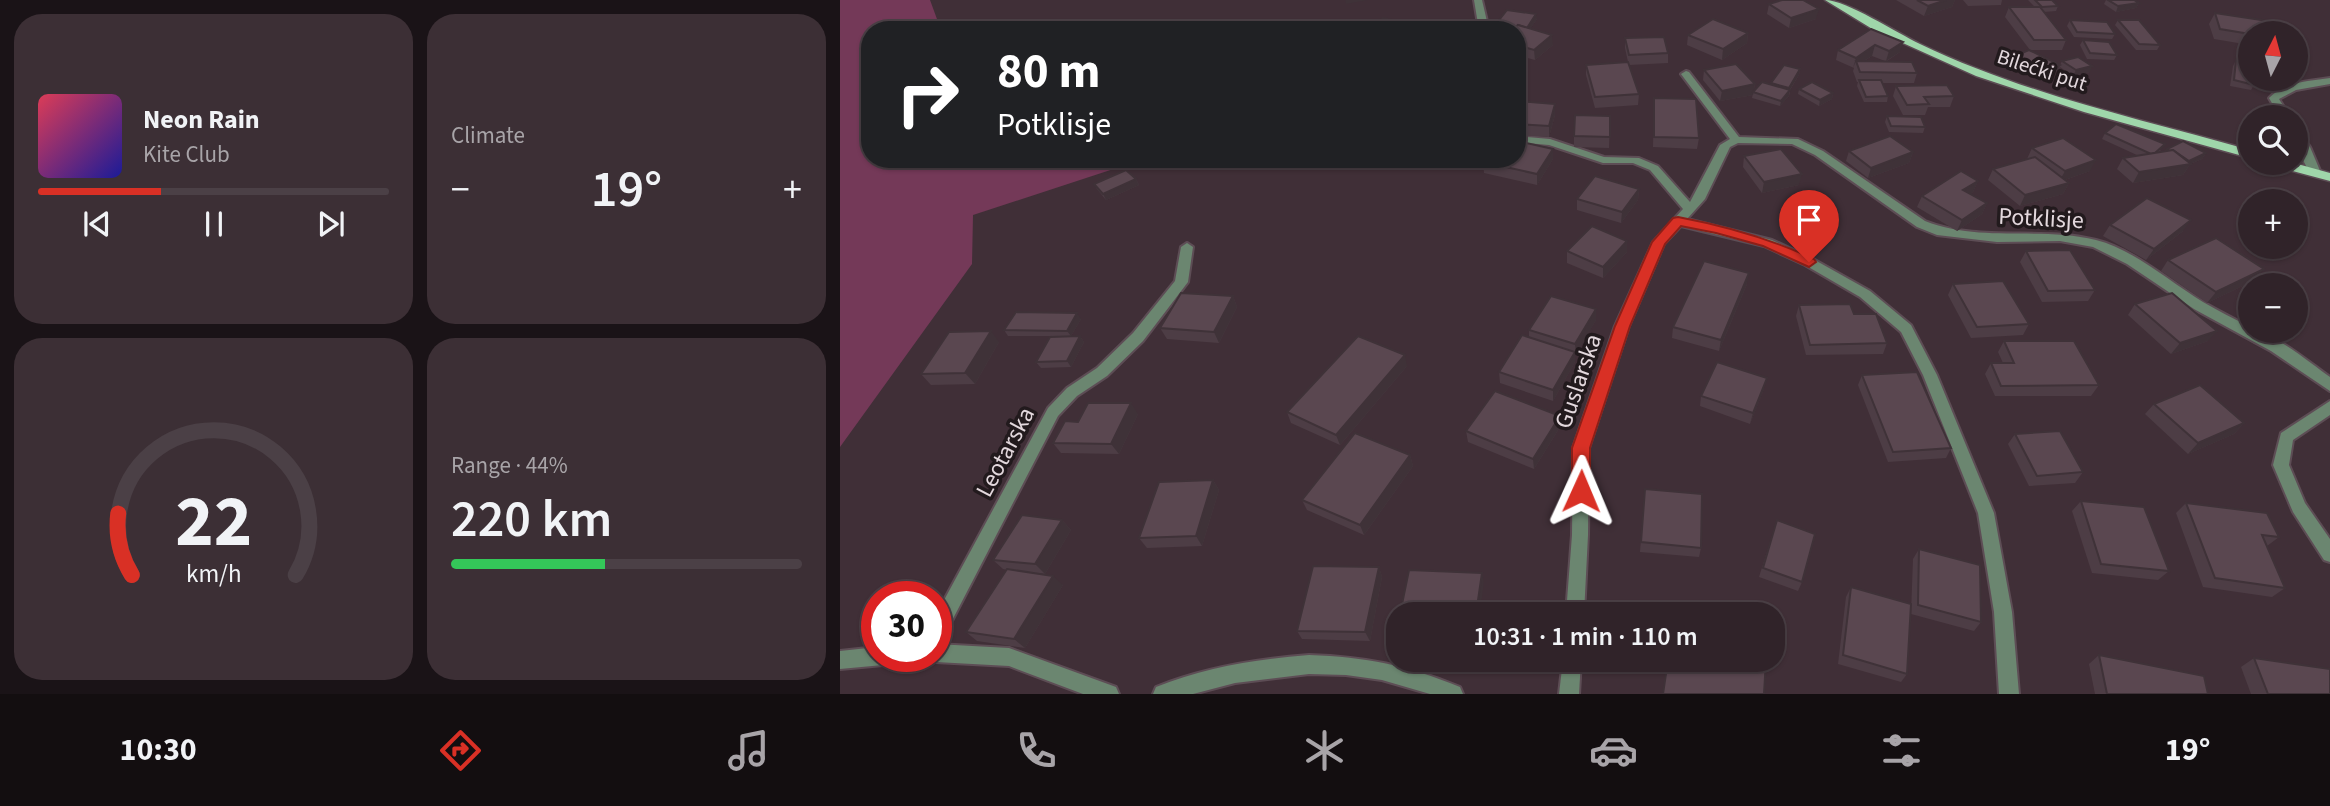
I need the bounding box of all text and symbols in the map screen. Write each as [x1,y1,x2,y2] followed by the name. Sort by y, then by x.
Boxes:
[2238,21,2308,91] north arrow
[2238,21,2308,343] map controls
[997,37,1101,107] text: 80 m
[1993,41,2091,99] street label: Bilećki put
[882,49,973,140] icon: right
[143,101,260,138] text: Neon Rain
[997,102,1111,148] text: Potklisje
[2238,105,2308,175] button: search
[451,119,525,152] text: Climate
[143,138,230,171] text: Kite Club
[591,153,662,227] text: 19°
[451,163,470,217] text: −
[783,163,802,217] text: +
[2238,189,2308,259] button: +
[1779,190,1839,262] pin
[1997,199,2085,238] street label: Potklisje
[1790,201,1828,239] icon: arrive
[78,205,116,243] icon: previous
[195,205,233,243] icon: pause
[312,205,350,243] icon: next
[2238,273,2308,343] button: −
[1546,329,1611,433] street label: Guslarska
[967,401,1044,504] street label: Leotarska
[451,449,568,482] text: Range · 44%
[1544,454,1618,528] position arrow
[175,470,252,574] text: 22
[451,483,612,557] text: 220 km
[186,556,241,592] text: km/h
[861,581,952,672] speed limit sign: 30
[1473,618,1698,655] text: 10:31 · 1 min · 110 m
[436,726,485,775] icon: directions
[724,726,773,775] icon: music
[1012,726,1061,775] icon: phone
[1300,726,1349,775] icon: climate
[1589,726,1638,775] icon: car
[1877,726,1926,775] icon: filters
[120,727,197,773] text: 10:30
[2165,727,2210,773] text: 19°

